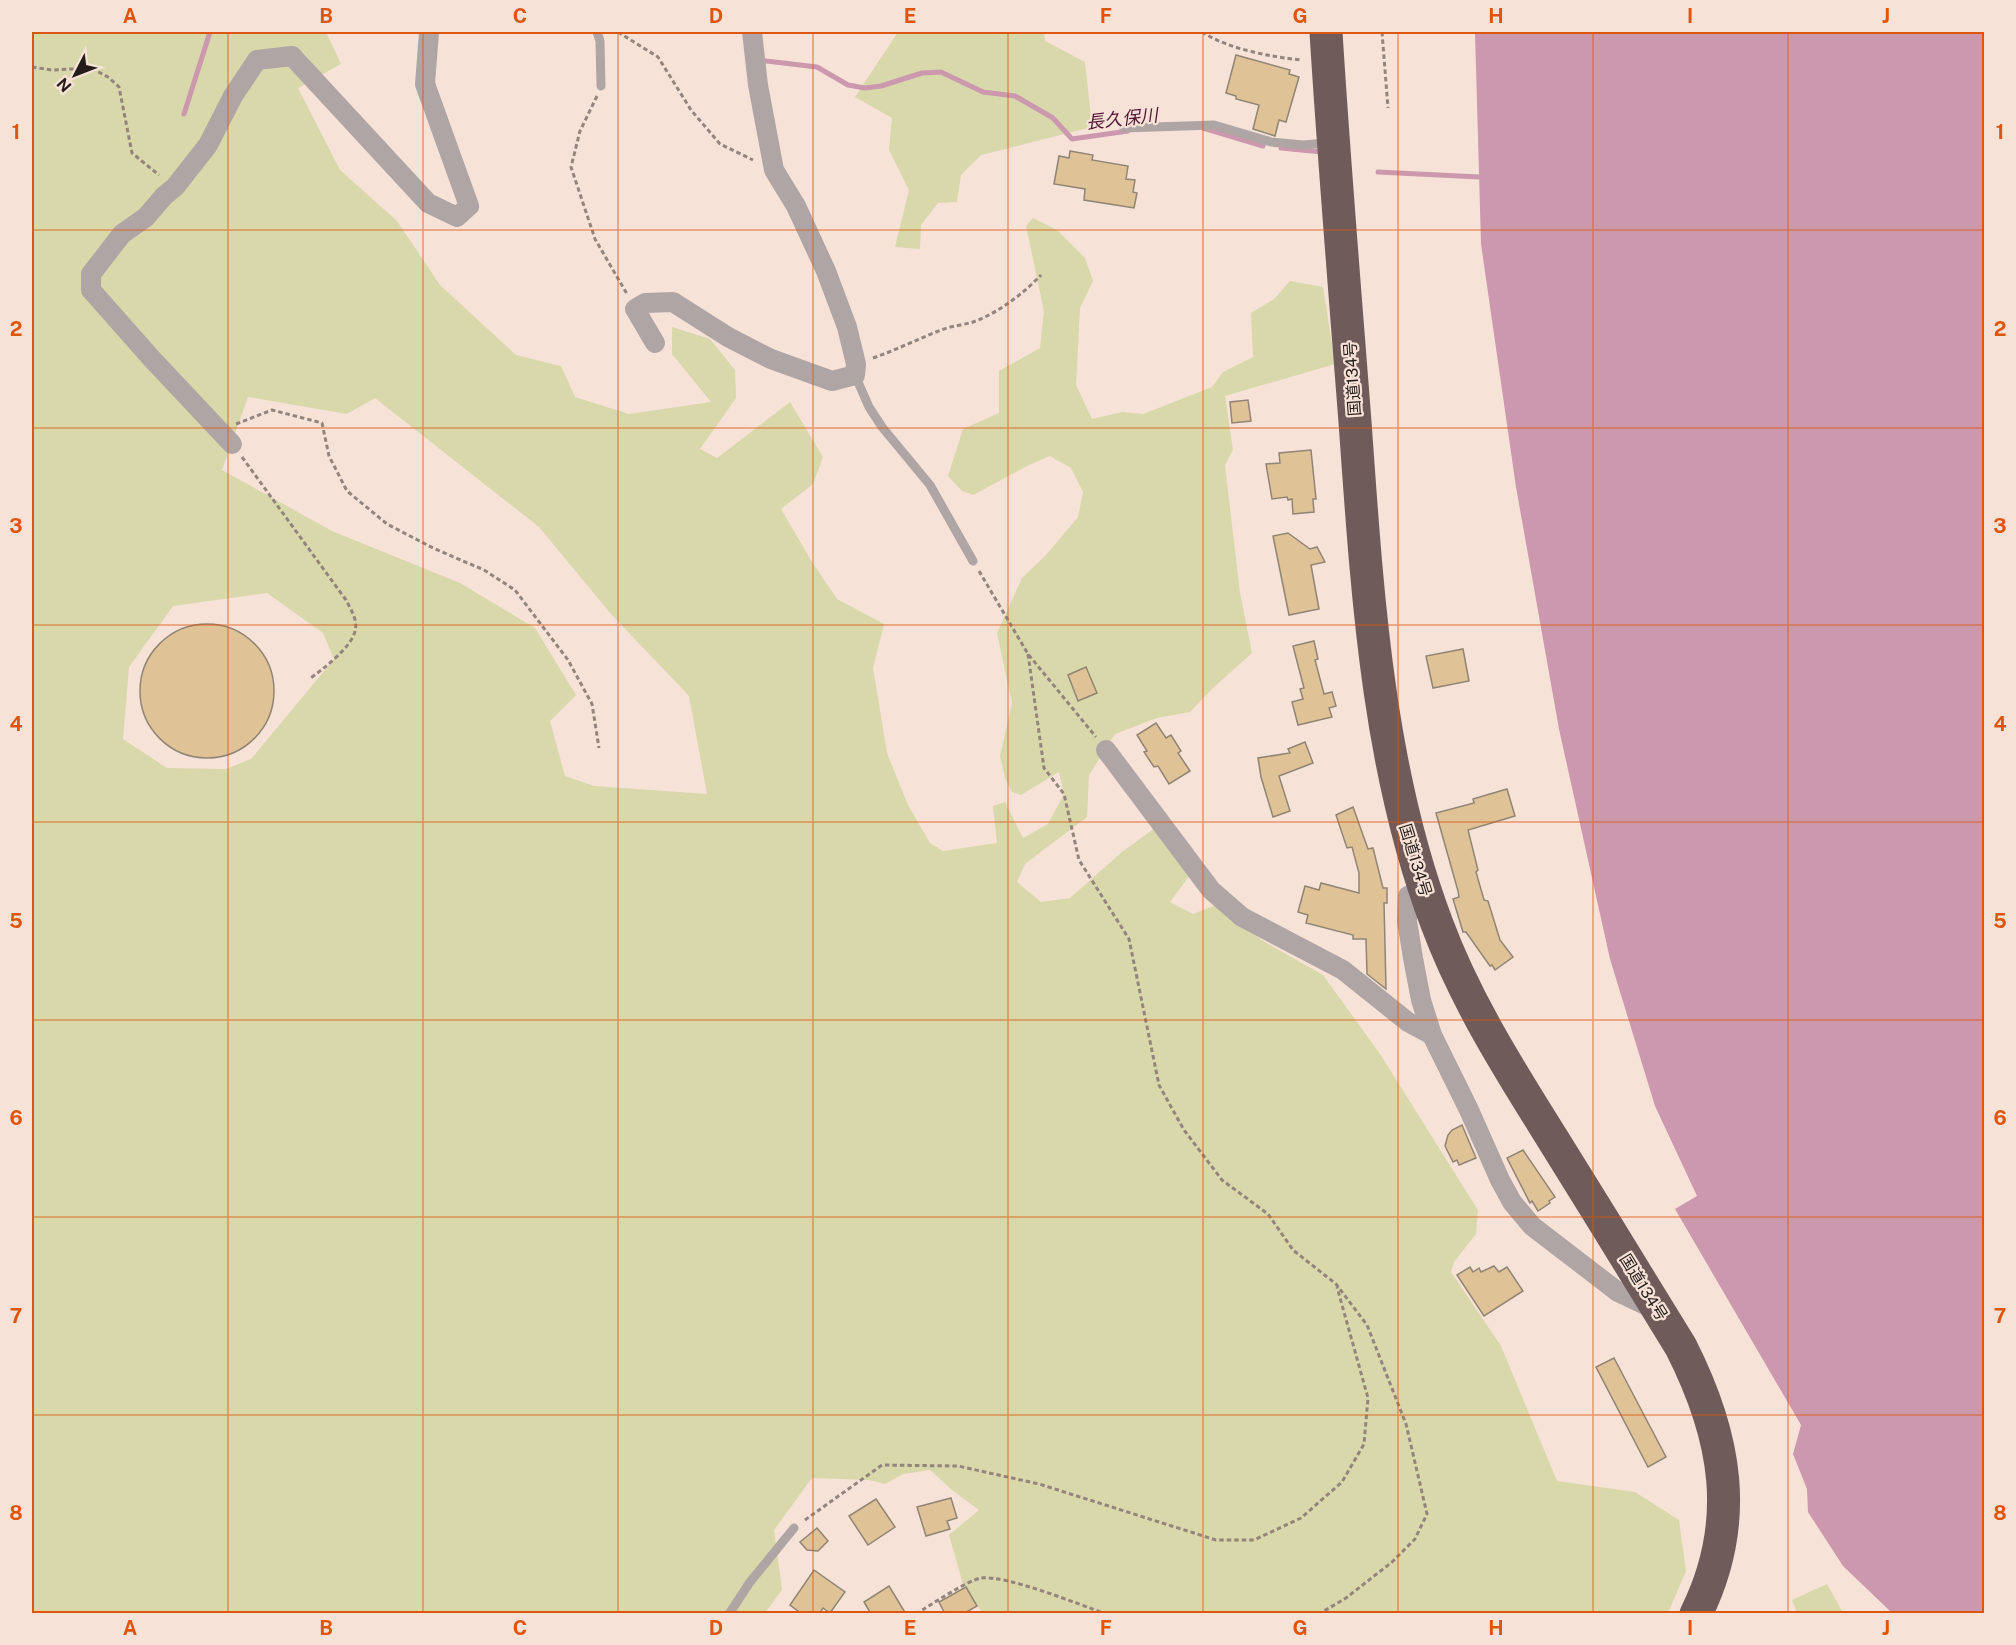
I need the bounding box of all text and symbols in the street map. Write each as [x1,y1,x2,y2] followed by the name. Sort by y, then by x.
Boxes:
[123,4,137,28] text: A
[319,4,333,28] text: B
[513,4,527,28] text: C
[709,4,723,28] text: D
[904,4,916,28] text: E
[1100,4,1112,28] text: F
[1292,4,1308,28] text: G
[1488,4,1504,28] text: H
[1687,4,1693,28] text: I
[1882,4,1890,28] text: J
[45,45,105,105] north arrow
[53,74,75,96] text: N
[1085,104,1161,133] water label: 長久保川
[12,120,20,144] text: 1
[1996,120,2004,144] text: 1
[10,317,22,341] text: 2
[1994,317,2006,341] text: 2
[1340,341,1365,417] street label: 国道134号
[9,514,23,538] text: 3
[1993,514,2007,538] text: 3
[9,712,23,736] text: 4
[1993,712,2007,736] text: 4
[1396,822,1436,899] street label: 国道134号
[9,909,23,933] text: 5
[1993,909,2007,933] text: 5
[9,1106,23,1130] text: 6
[1993,1106,2007,1130] text: 6
[1616,1251,1671,1324] street label: 国道134号
[10,1304,22,1328] text: 7
[1994,1304,2006,1328] text: 7
[9,1501,23,1525] text: 8
[1993,1501,2007,1525] text: 8
[123,1616,137,1640] text: A
[319,1616,333,1640] text: B
[513,1616,527,1640] text: C
[709,1616,723,1640] text: D
[904,1616,916,1640] text: E
[1100,1616,1112,1640] text: F
[1292,1616,1308,1640] text: G
[1488,1616,1504,1640] text: H
[1687,1616,1693,1640] text: I
[1882,1616,1890,1640] text: J

